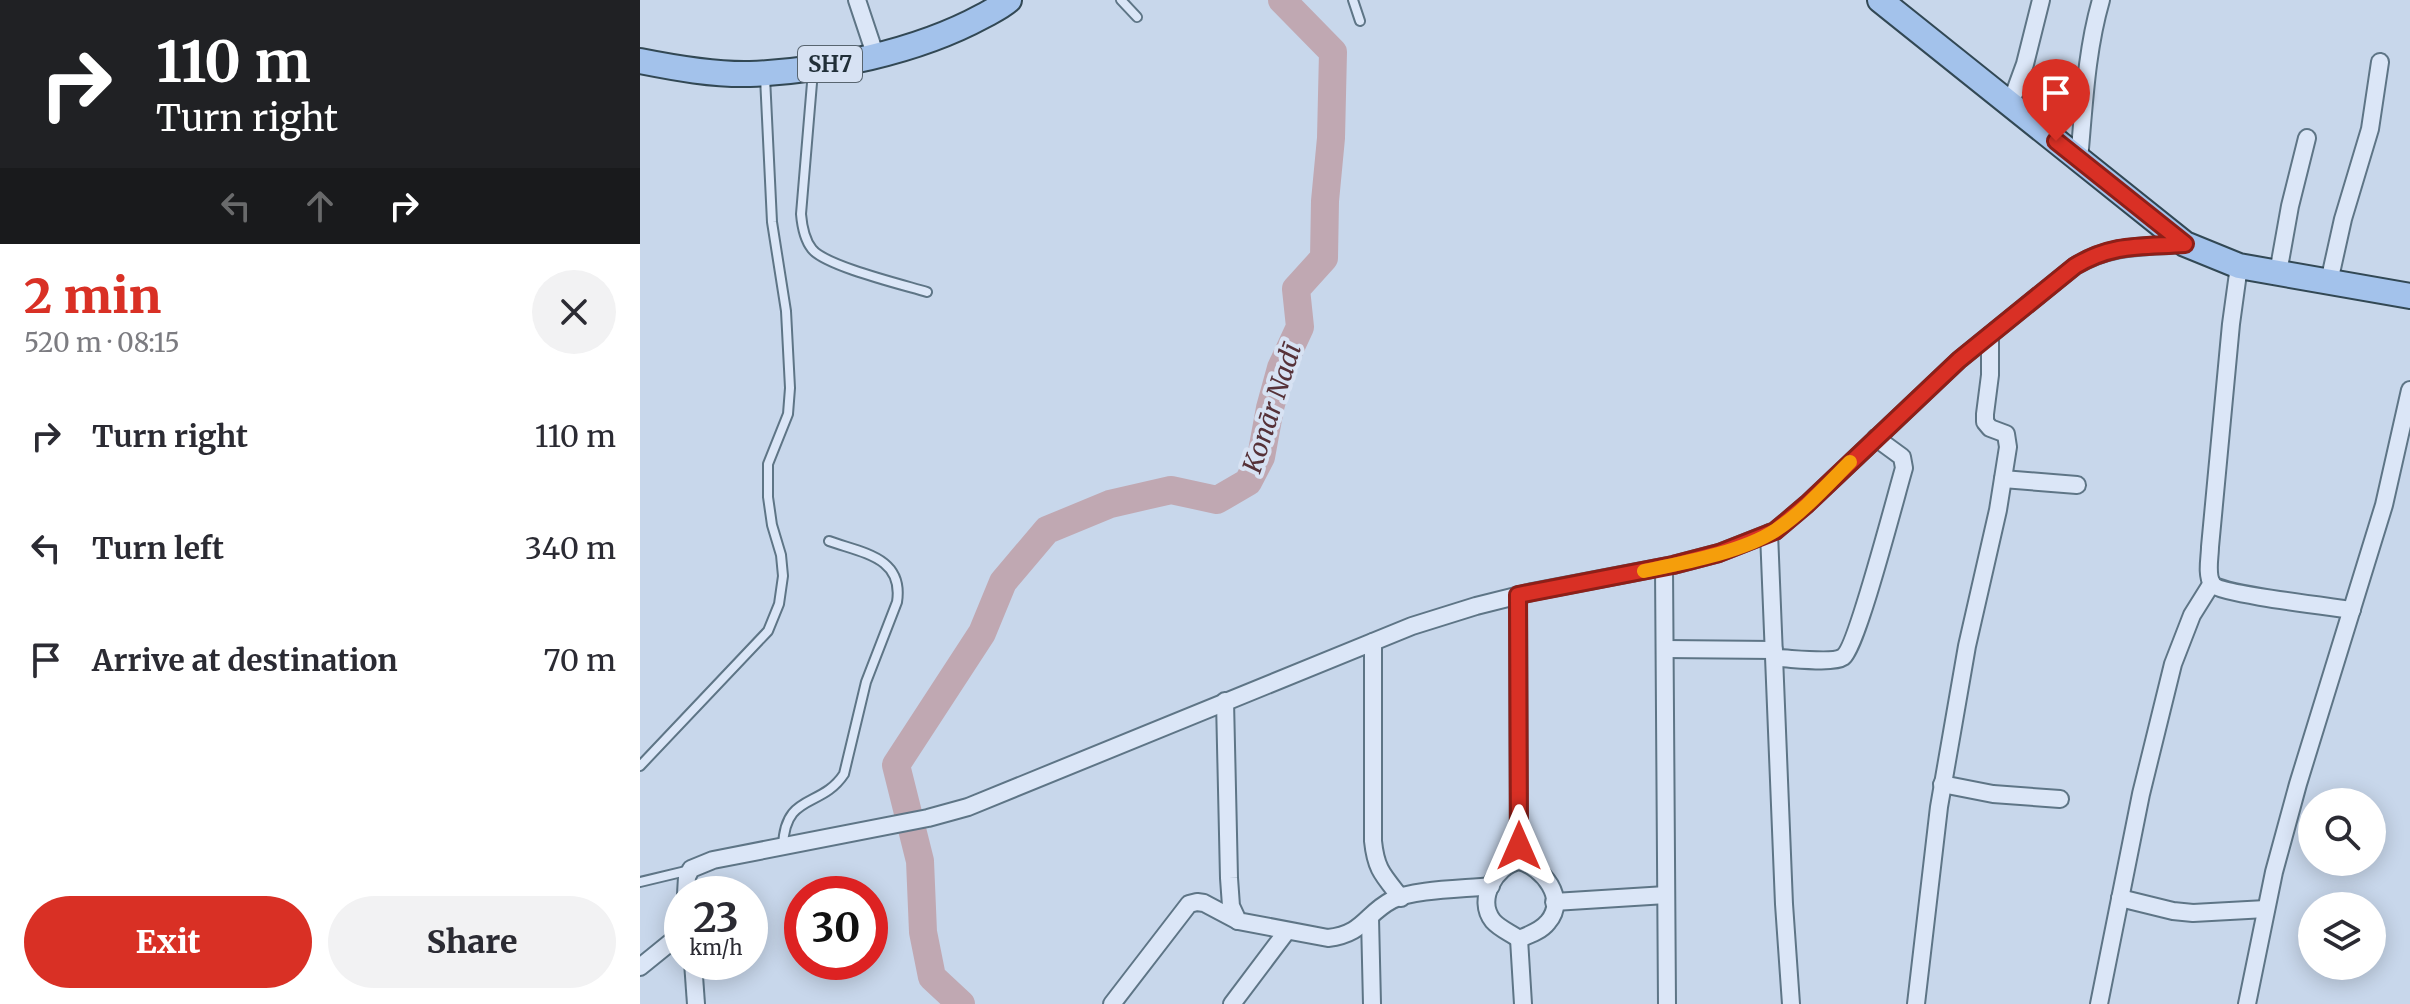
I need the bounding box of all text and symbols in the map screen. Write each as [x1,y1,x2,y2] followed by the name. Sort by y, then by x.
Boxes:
[156,27,311,97] text: 110 m
[24,32,128,136] icon: right
[798,46,862,82] road number: SH7
[2022,59,2090,141] pin
[2034,71,2078,115] icon: arrive
[156,96,338,141] text: Turn right
[214,184,258,228] icon: left
[298,184,342,228] icon: ahead
[382,184,426,228] icon: right
[24,266,161,326] text: 2 min
[532,270,616,354] button: close
[24,326,180,359] text: 520 m · 08:15
[1235,338,1308,478] water label: Konār Nadī
[24,414,68,458] icon: right
[92,417,248,455] text: Turn right
[535,417,616,455] text: 110 m
[24,526,68,570] icon: left
[92,529,224,567] text: Turn left
[525,529,616,567] text: 340 m
[24,638,68,682] icon: arrive
[92,641,398,679] text: Arrive at destination
[543,641,616,679] text: 70 m
[2298,788,2386,980] map controls
[2298,788,2386,876] button: search
[1477,804,1561,888] position arrow
[784,876,888,980] speed limit sign: 30
[2298,892,2386,980] button: layers
[693,893,739,943] text: 23
[24,896,312,988] button: Exit
[328,896,616,988] button: Share
[690,935,742,960] text: km/h

